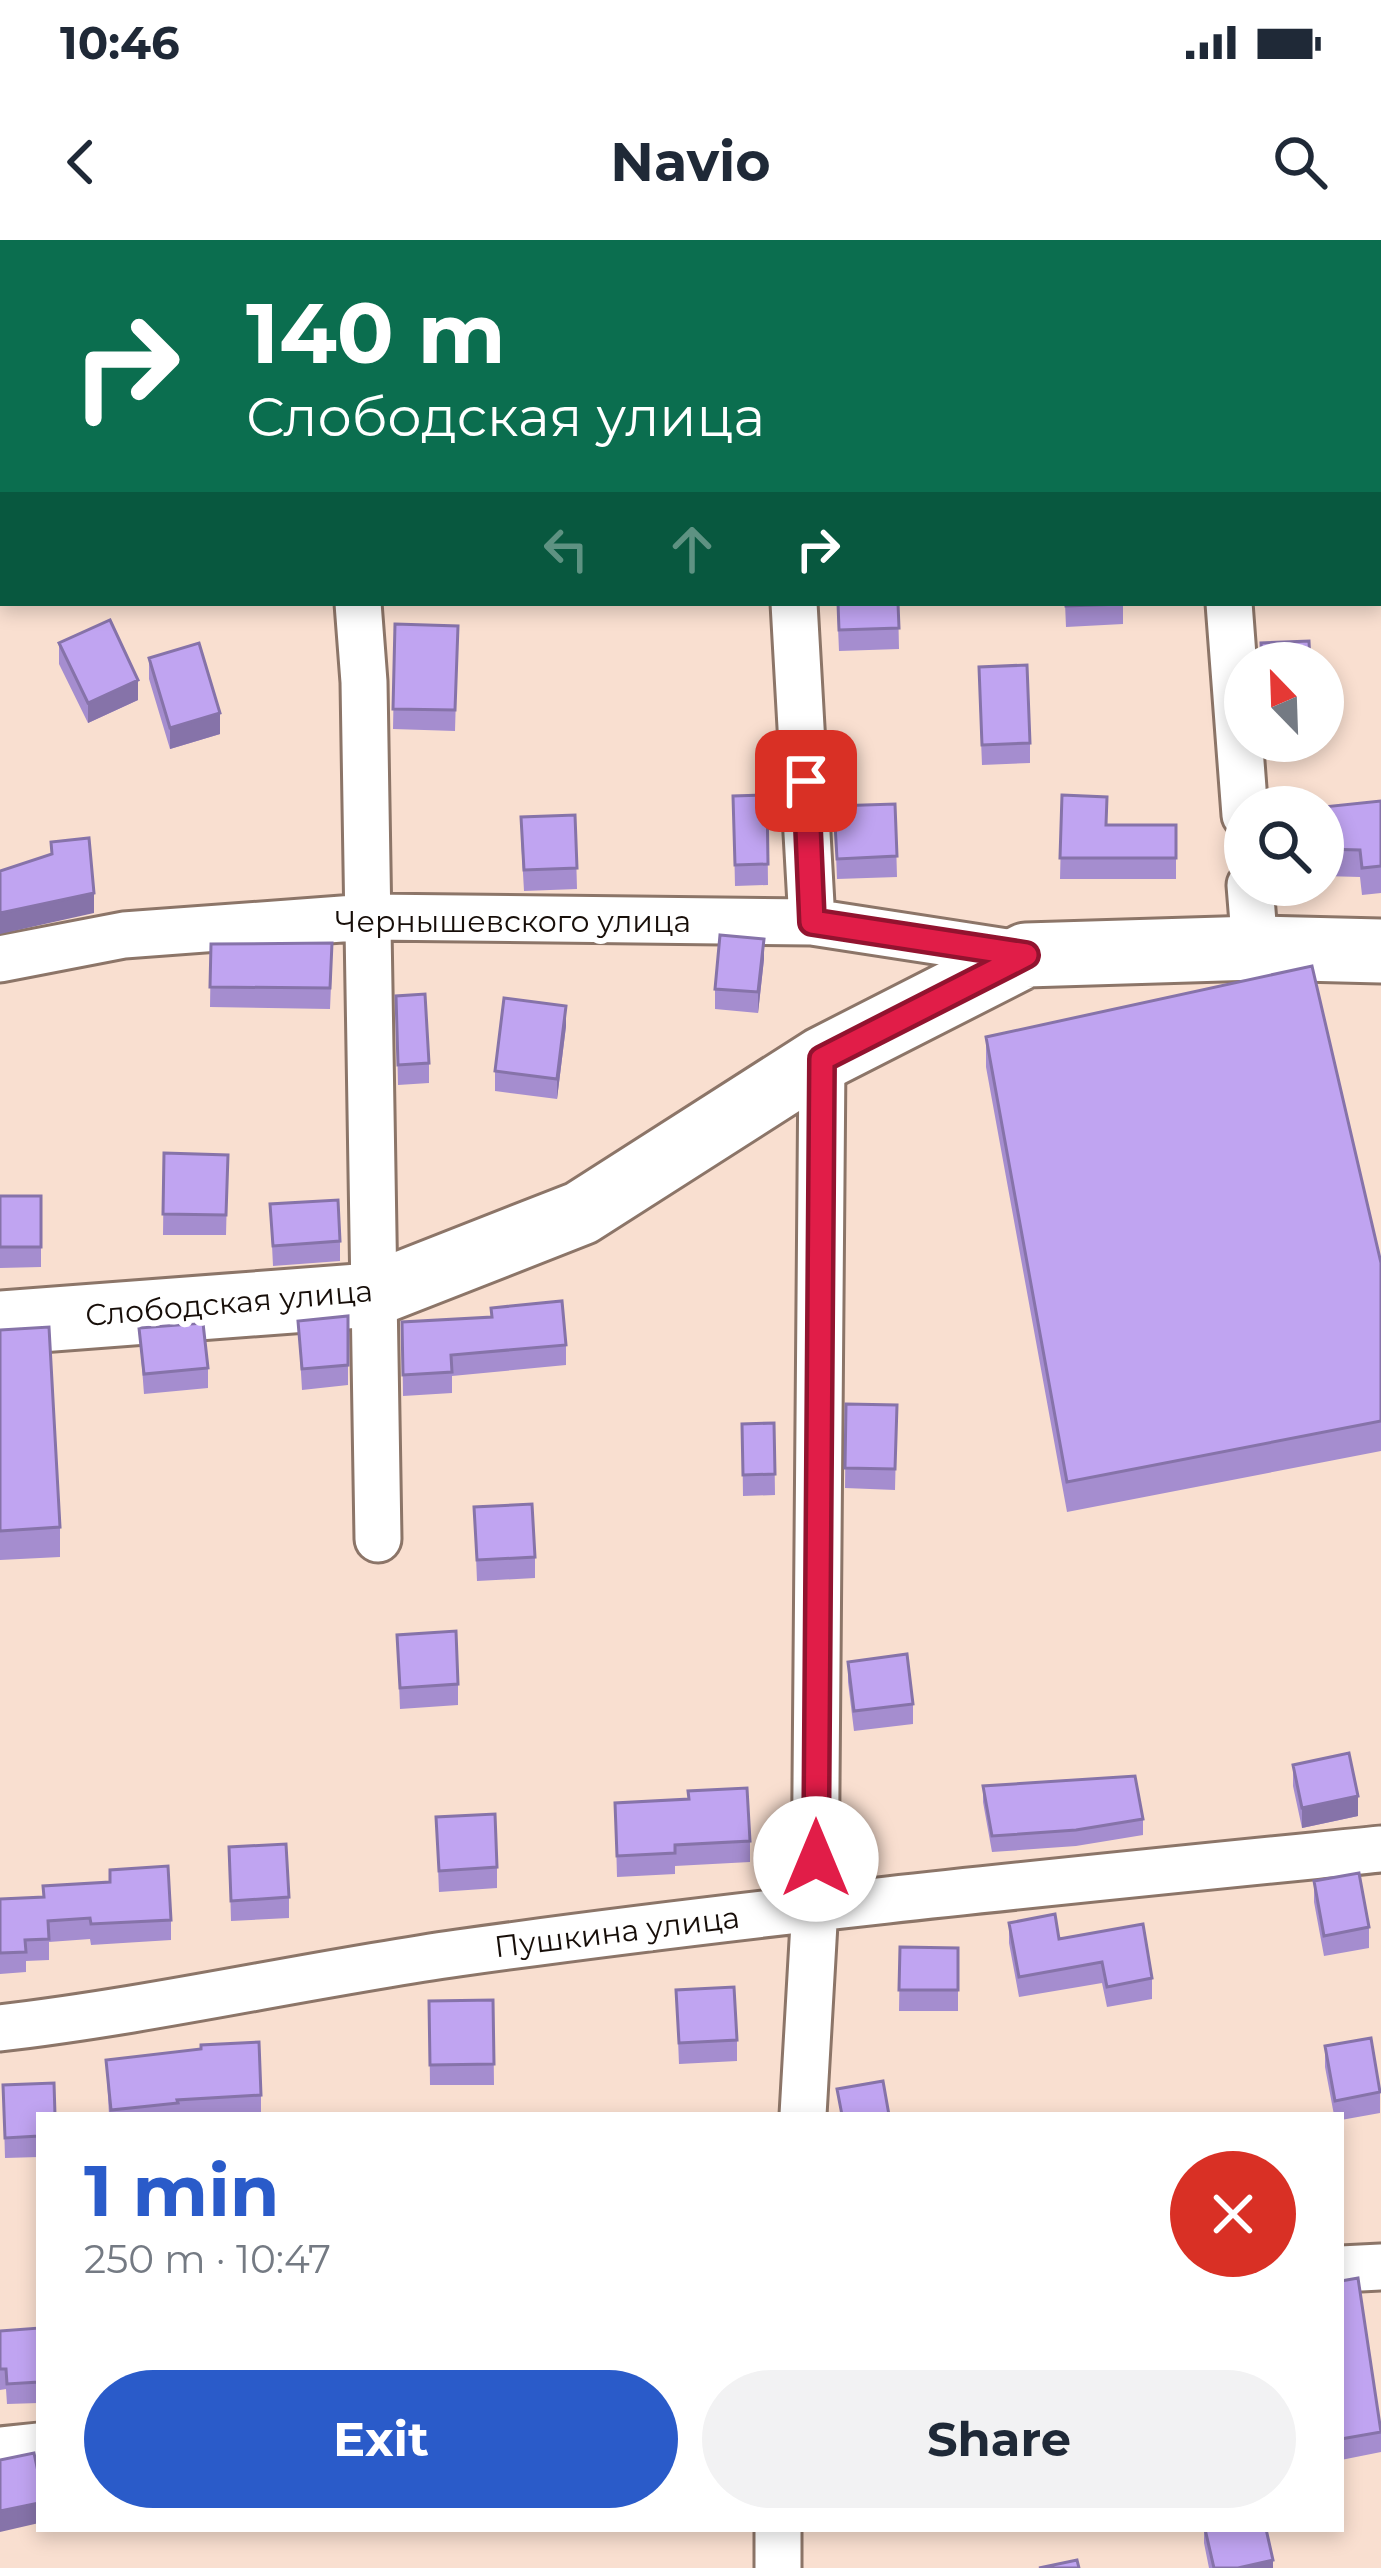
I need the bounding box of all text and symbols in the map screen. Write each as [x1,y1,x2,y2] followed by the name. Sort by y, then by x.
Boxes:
[60,15,180,70] text: 10:46
[48,129,114,195] icon: back
[610,129,771,195] text: Navio
[1267,129,1333,195] icon: search
[246,282,506,384] text: 140 m
[48,288,204,444] icon: right
[246,384,765,450] text: Слободская улица
[533,516,599,582] icon: left
[659,516,725,582] icon: ahead
[785,516,851,582] icon: right
[1224,642,1344,762] north arrow
[1224,642,1344,906] map controls
[755,730,857,832] pin
[773,748,839,814] icon: arrive
[1224,786,1344,906] button: search
[335,903,691,940] street label: Чернышевского улица
[84,1272,374,1334] street label: Слободская улица
[753,1796,879,1922] position arrow
[492,1899,742,1965] street label: Пушкина улица
[84,2146,280,2234] text: 1 min
[1170,2151,1296,2277] button: close
[84,2235,331,2283] text: 250 m · 10:47
[84,2370,678,2508] button: Exit
[702,2370,1296,2508] button: Share

